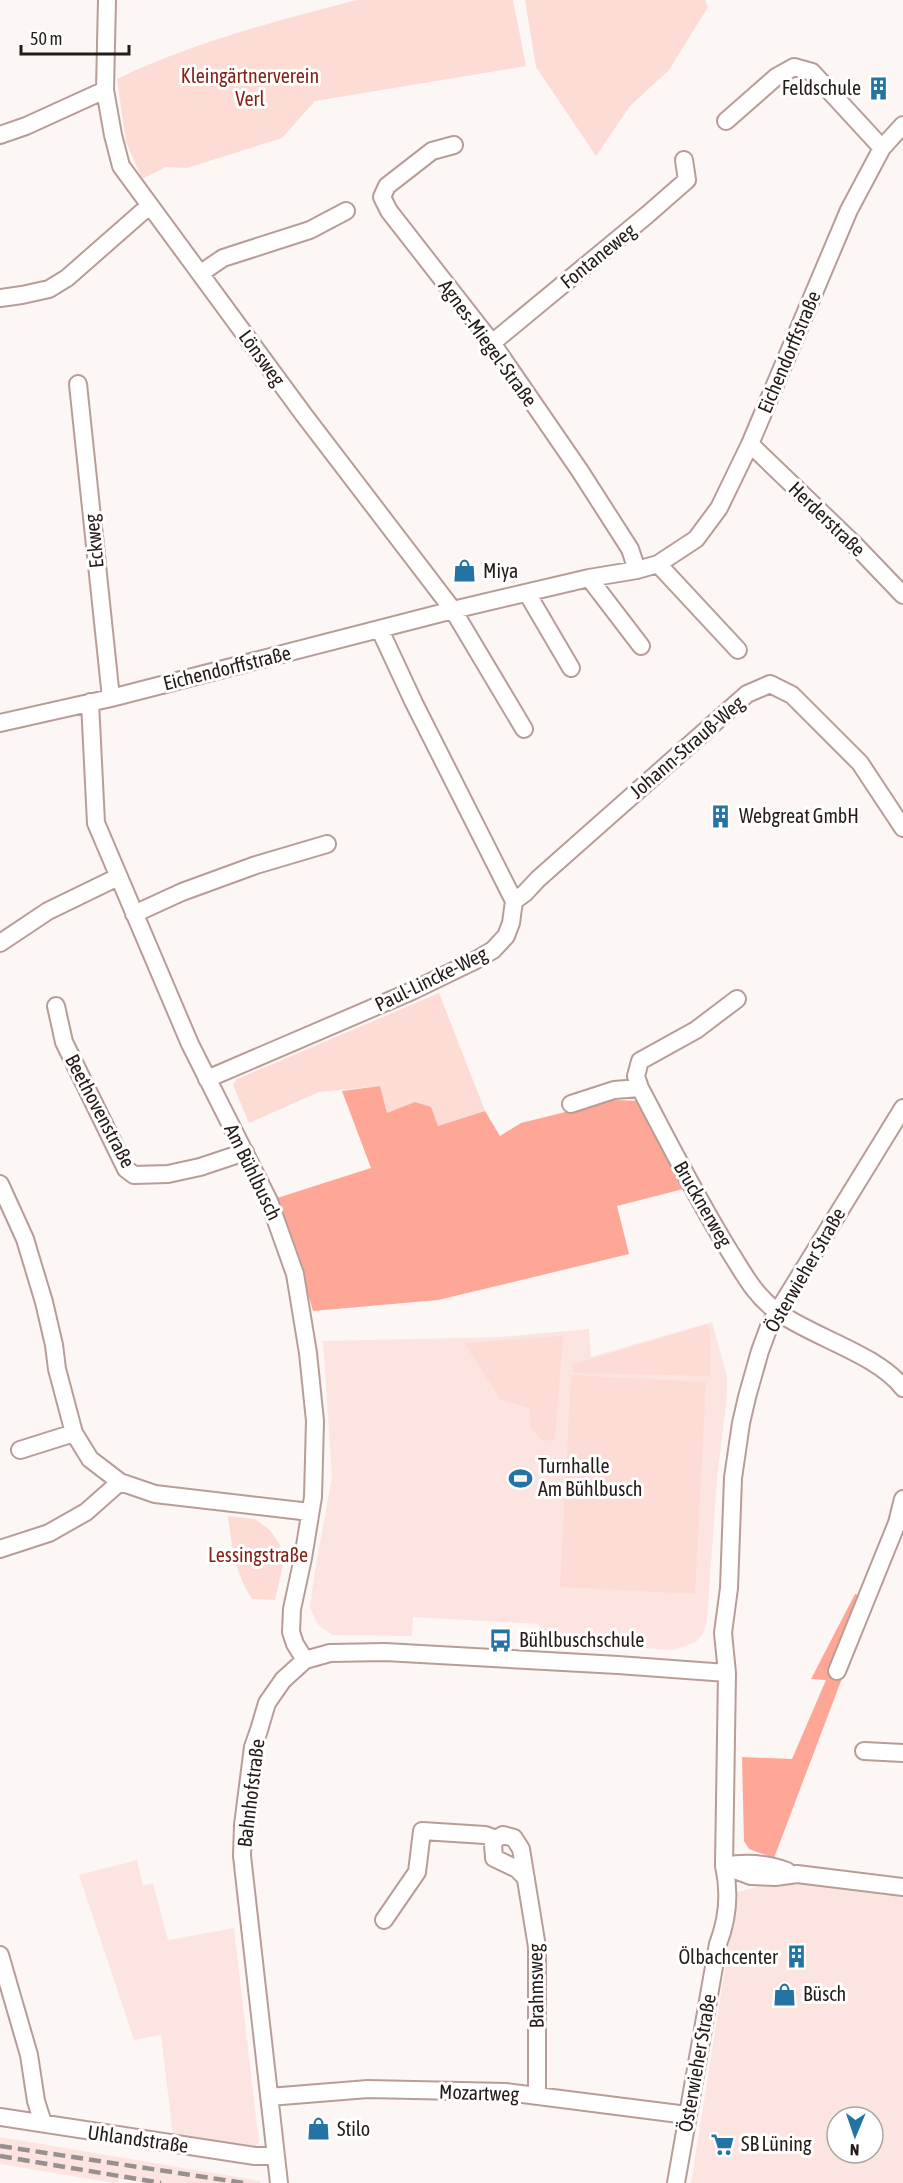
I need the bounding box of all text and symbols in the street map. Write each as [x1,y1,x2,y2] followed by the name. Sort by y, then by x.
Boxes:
[21,18,129,56] scale bar
[30,28,62,49] text: 50 m
[181,64,319,110] park label: Kleingärtnerverein Verl
[866,75,892,101] building icon: Feldschule
[782,76,861,99] place label: Feldschule
[556,218,640,293] street label: Fontaneweg
[435,275,542,411] street label: Agnes-Miegel-Straße
[752,287,825,416] street label: Eichendorffstraße
[234,325,291,390] street label: Lönsweg
[784,477,870,561] street label: Herderstraße
[79,513,108,569] street label: Eckweg
[452,558,478,584] shop icon: Miya
[483,559,518,582] place label: Miya
[161,641,293,694] street label: Eichendorffstraße
[625,691,749,802] street label: Johann-Strauß-Weg
[708,803,734,829] building icon: Webgreat GmbH
[739,804,859,827] place label: Webgreat GmbH
[371,941,491,1016] street label: Paul-Lincke-Weg
[61,1050,140,1171] street label: Beethovenstraße
[220,1120,287,1224] street label: Am Bühlbusch
[670,1157,737,1251] street label: Brucknerweg
[760,1203,849,1336] street label: Österwieher Straße
[538,1454,642,1500] place label: Turnhalle Am Bühlbusch
[507,1465,533,1491] sports icon: Turnhalle Am Bühlbusch
[208,1543,308,1566] park label: Lessingstraße
[488,1627,514,1653] bus stop icon: Bühlbuschschule
[519,1628,644,1651] place label: Bühlbuschschule
[232,1737,269,1848] street label: Bahnhofstraße
[523,1943,548,2029] street label: Brahmsweg
[783,1944,809,1970] building icon: Ölbachcenter
[678,1945,779,1968] place label: Ölbachcenter
[772,1981,798,2007] shop icon: Büsch
[803,1982,846,2005] place label: Büsch
[673,1992,720,2134] street label: Österwieher Straße
[439,2080,520,2105] street label: Mozartweg
[825,2105,885,2165] north arrow
[306,2116,332,2142] shop icon: Stilo
[337,2117,370,2140] place label: Stilo
[86,2120,190,2157] street label: Uhlandstraße
[710,2131,736,2157] supermarket icon: SB Lüning
[741,2132,812,2155] place label: SB Lüning
[849,2141,860,2159] text: N

